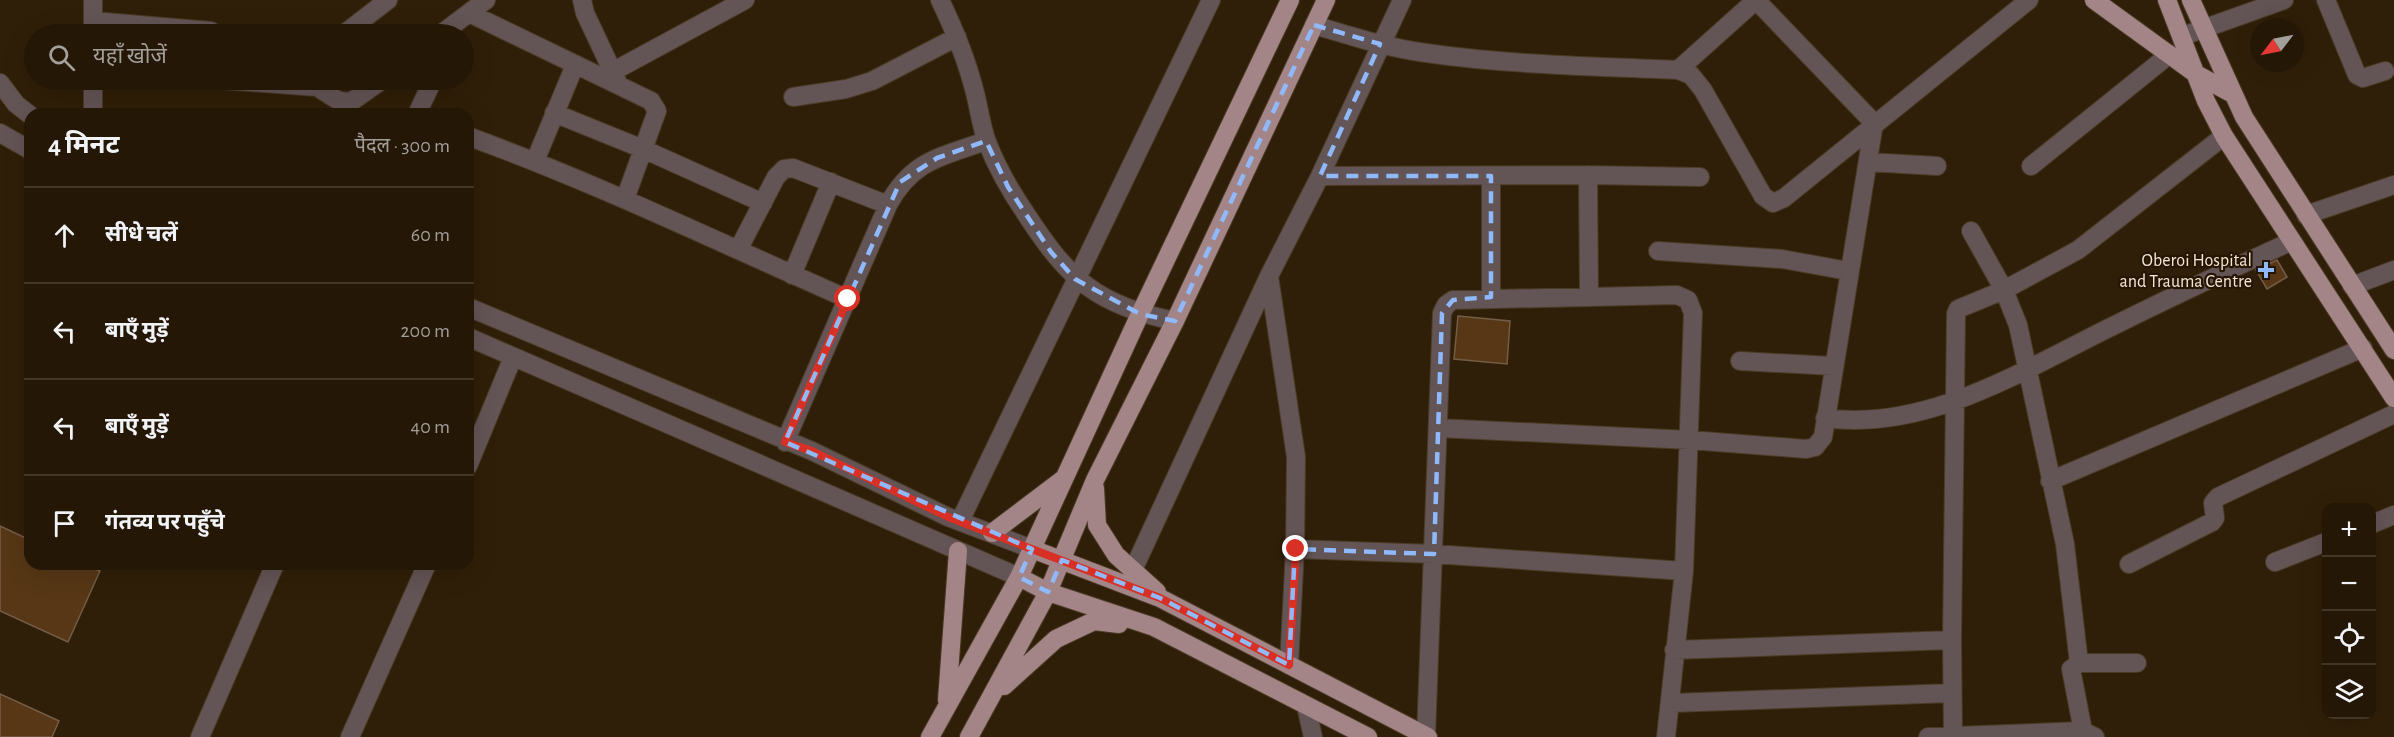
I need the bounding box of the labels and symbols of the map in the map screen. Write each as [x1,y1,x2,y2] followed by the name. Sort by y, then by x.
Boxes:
[2250,18,2304,72] north arrow
[2120,252,2252,291] place label: Oberoi Hospital and Trauma Centre
[2257,261,2275,279] marker: Oberoi Hospital and Trauma Centre
[834,285,860,311] route start
[1282,535,1308,561] route end

